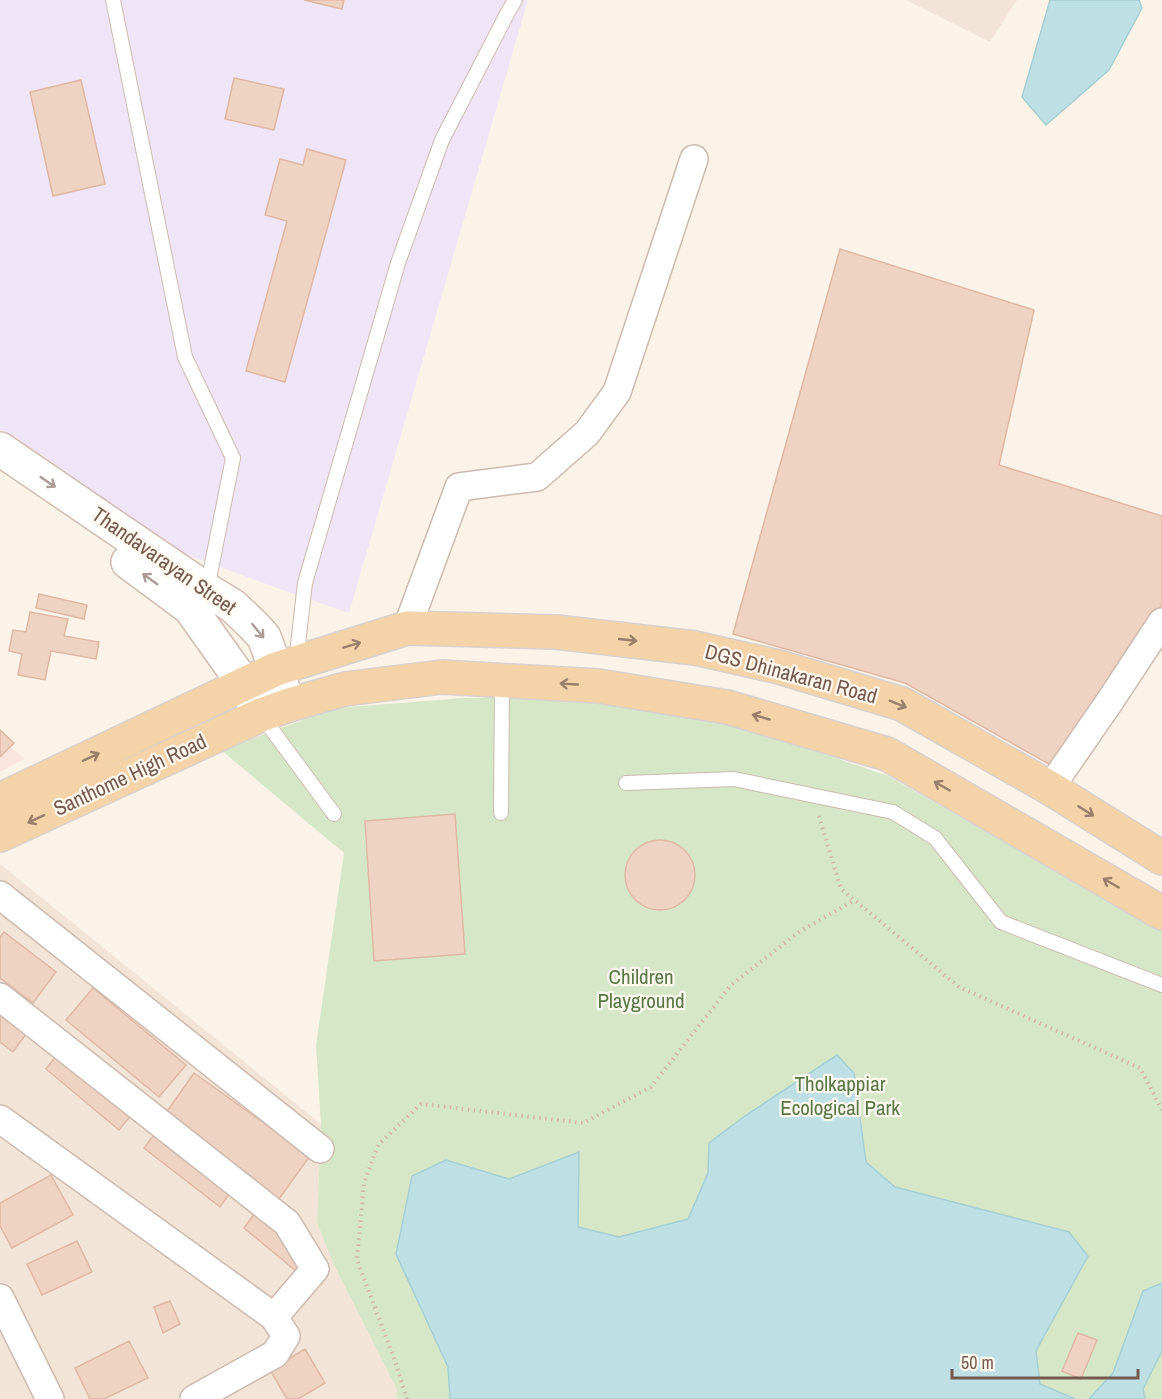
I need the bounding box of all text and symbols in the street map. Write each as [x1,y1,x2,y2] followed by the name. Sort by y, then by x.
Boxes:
[40,476,56,488] one-way arrow
[86,500,243,621] street label: Thandavarayan Street
[142,572,158,585] one-way arrow
[251,623,264,639] one-way arrow
[617,635,637,646] one-way arrow
[702,637,880,710] street label: DGS Dhinakaran Road
[342,639,361,650] one-way arrow
[560,679,580,690] one-way arrow
[889,699,907,710] one-way arrow
[752,711,771,722] one-way arrow
[49,726,211,823] street label: Santhome High Road
[81,750,99,762] one-way arrow
[934,780,951,792] one-way arrow
[1077,805,1094,817] one-way arrow
[28,813,46,825] one-way arrow
[1103,877,1120,889] one-way arrow
[597,962,685,1015] park label: Children Playground
[780,1069,900,1122] park label: Tholkappiar Ecological Park
[952,1342,1138,1380] scale bar
[961,1350,994,1375] text: 50 m

